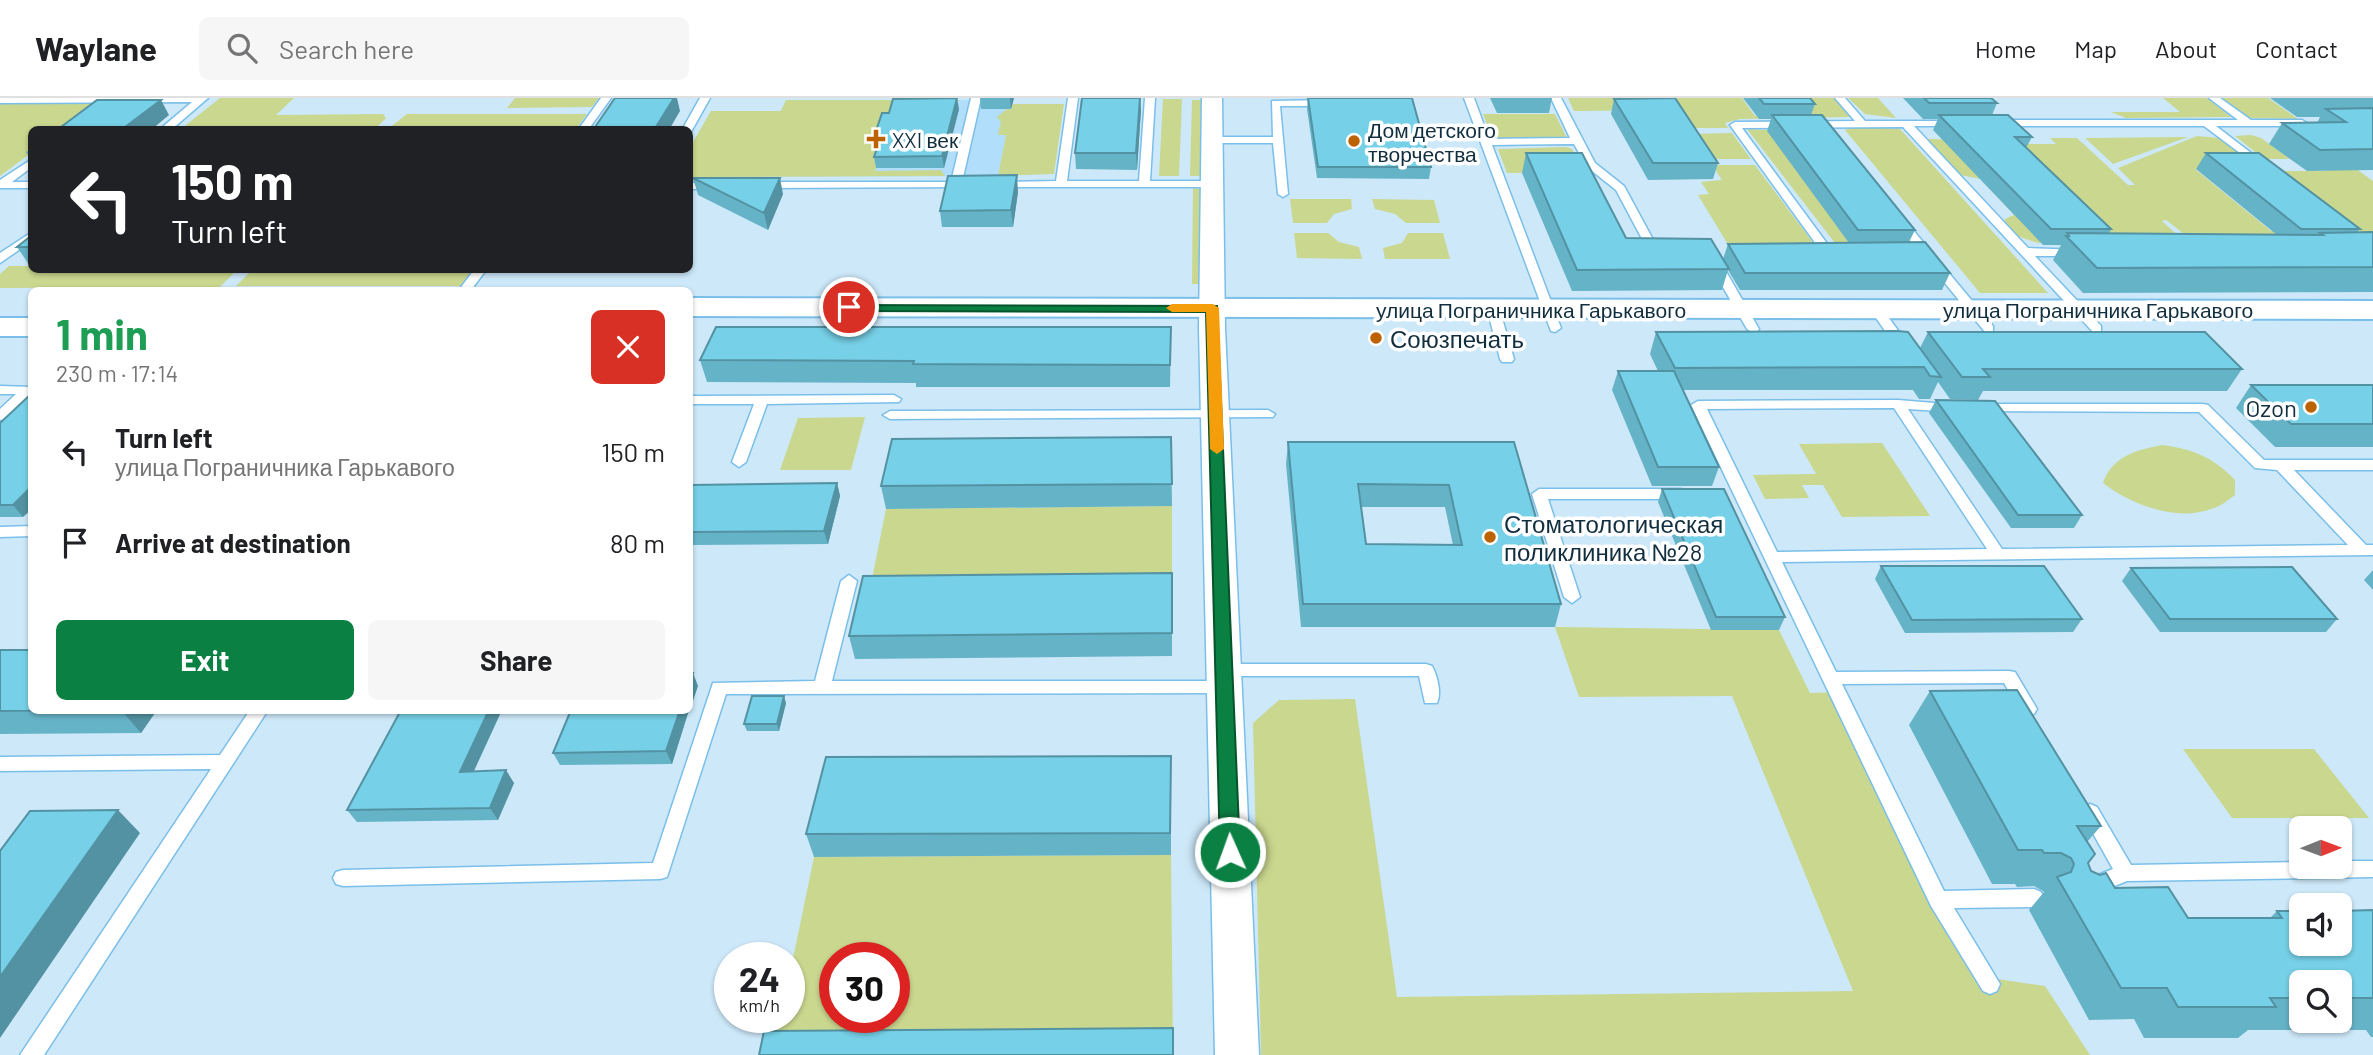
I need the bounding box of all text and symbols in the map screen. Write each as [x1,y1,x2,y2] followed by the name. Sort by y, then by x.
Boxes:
[199,17,689,80] search box
[35,28,157,68] text: Waylane
[223,29,261,67] icon: search
[279,33,414,64] text: Search here
[1975,34,2036,63] text: Home
[2074,34,2117,63] text: Map
[2155,34,2217,63] text: About
[2255,34,2338,63] text: Contact
[1368,117,1496,166] place label: Дом детского творчества
[892,127,959,152] place label: XXI век
[866,129,886,149] marker: XXI век
[1346,133,1362,149] marker: Дом детского творчества
[171,151,293,210] text: 150 m
[56,154,147,245] icon: left
[171,211,288,249] text: Turn left
[819,277,879,337] pin
[830,288,868,326] icon: arrive
[1376,297,1686,322] street label: улица Пограничника Гарькавого
[1943,297,2253,322] street label: улица Пограничника Гарькавого
[56,308,148,358] text: 1 min
[591,310,665,384] button: close
[1390,324,1524,353] place label: Союзпечать
[1368,330,1384,346] marker: Союзпечать
[56,359,178,387] text: 230 m · 17:14
[2245,393,2297,422] place label: Ozon
[2303,399,2319,415] marker: Ozon
[115,422,213,453] text: Turn left
[56,433,94,471] icon: left
[601,436,665,467] text: 150 m
[115,453,455,481] text: улица Пограничника Гарькавого
[1504,509,1723,566] place label: Стоматологическая поликлиника №28
[56,524,94,562] icon: arrive
[115,527,351,558] text: Arrive at destination
[610,527,665,558] text: 80 m
[1482,529,1498,545] marker: Стоматологическая поликлиника №28
[56,620,354,700] button: Exit
[368,620,665,700] button: Share
[1193,815,1267,889] position arrow
[2289,816,2352,878] north arrow
[2289,816,2352,1033] map controls
[2289,893,2352,956] button: sound
[819,942,910,1033] speed limit sign: 30
[739,957,780,999] text: 24
[2289,970,2352,1033] button: search
[739,994,780,1016] text: km/h

